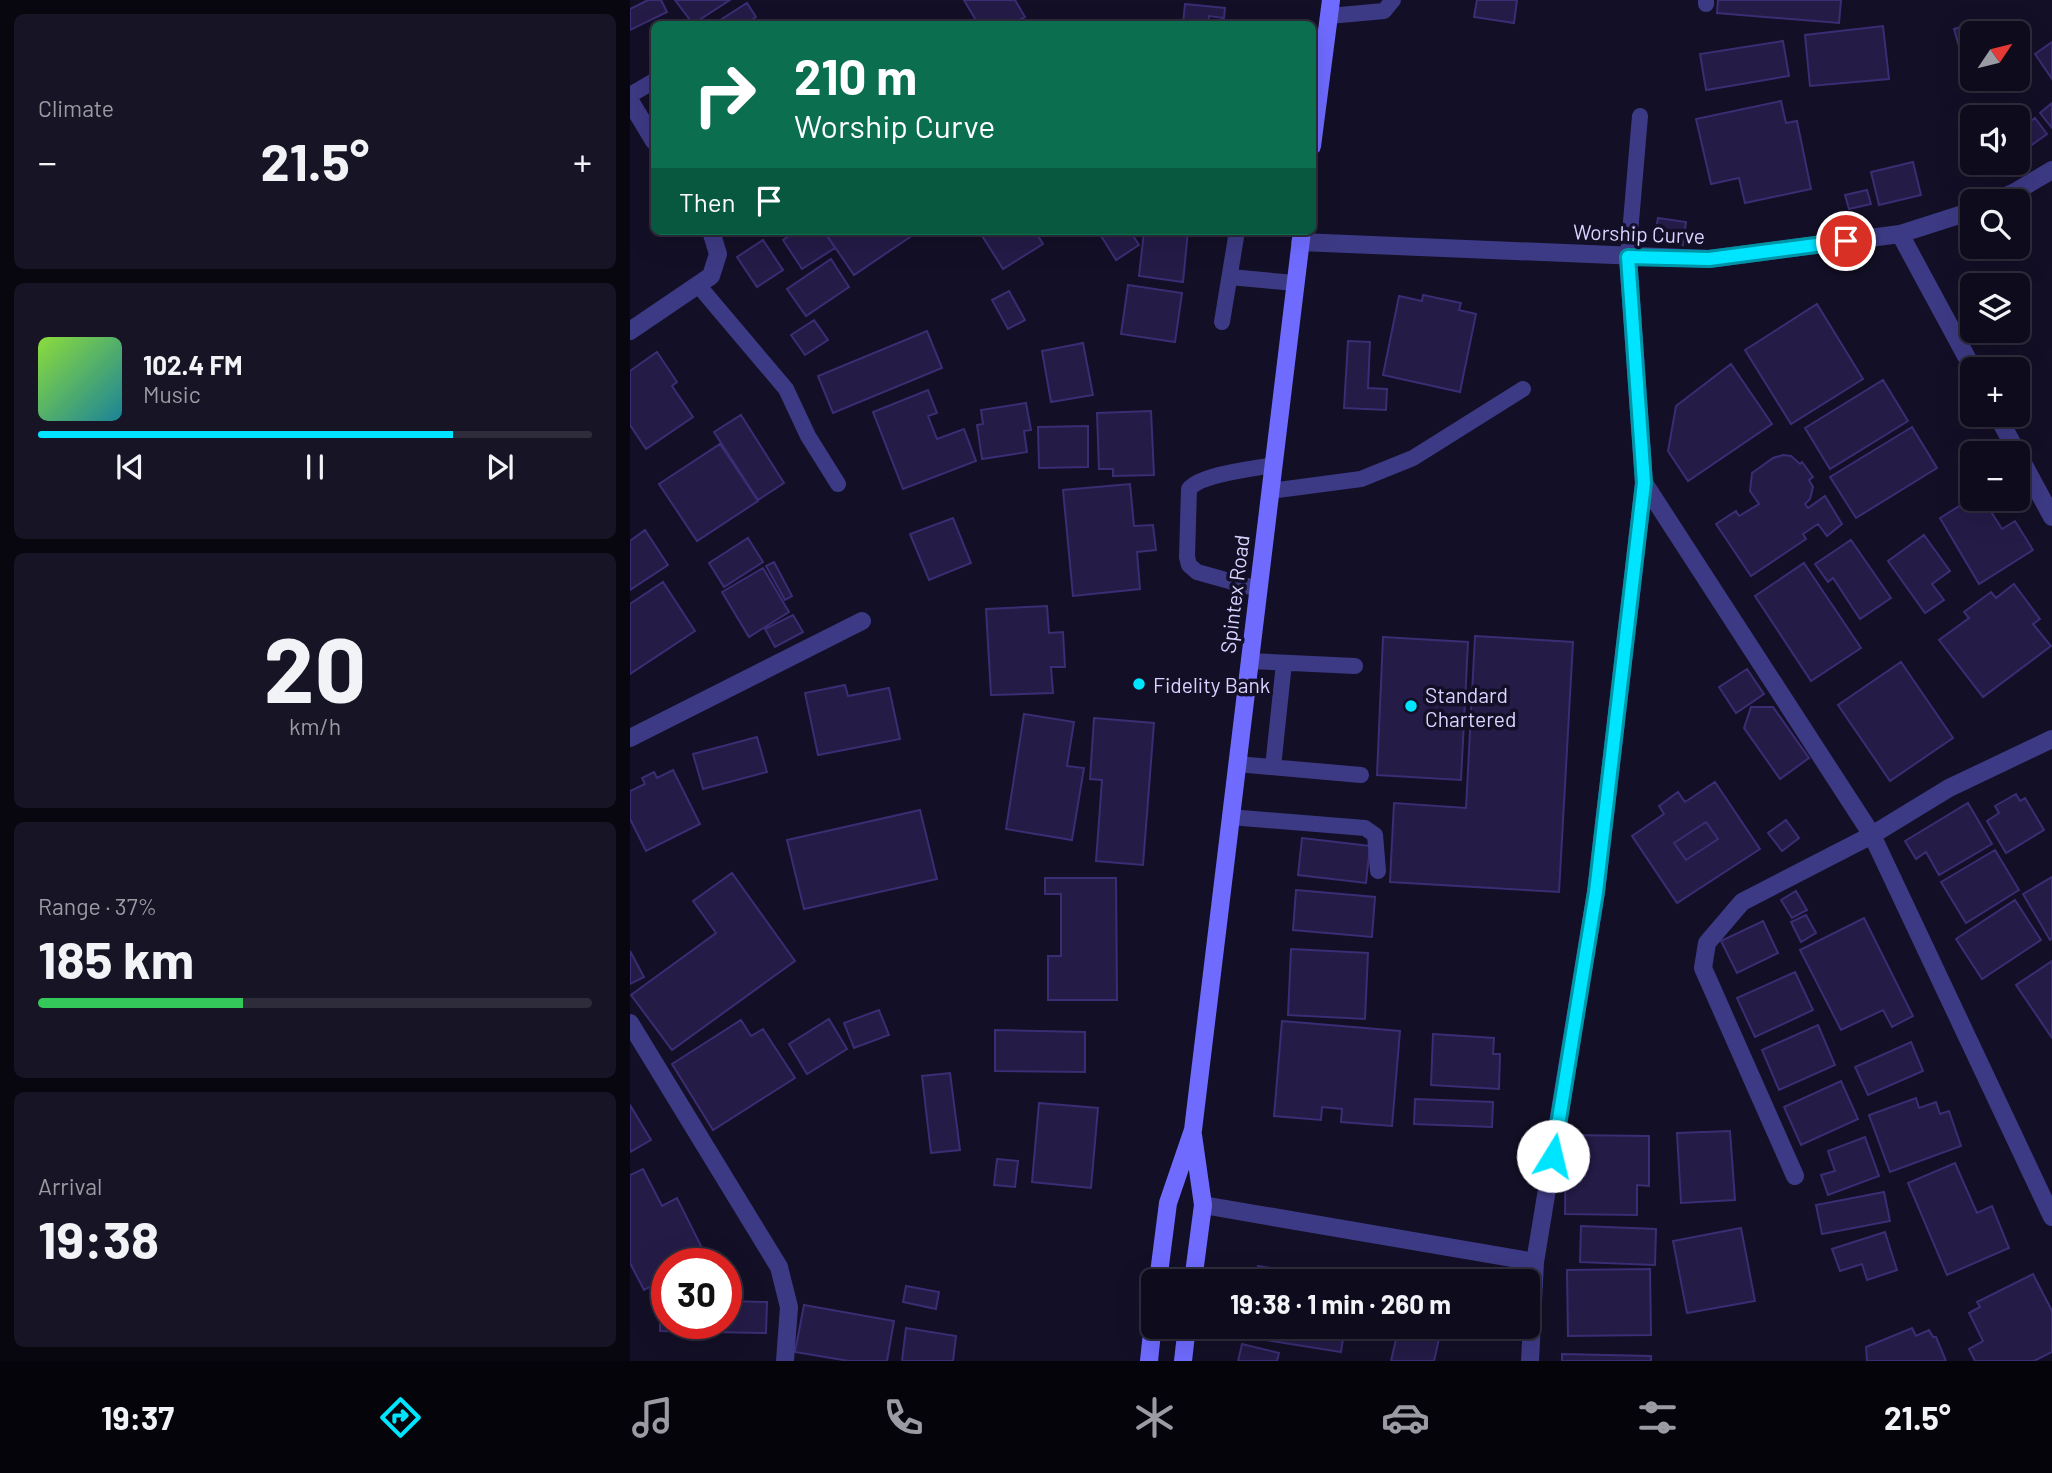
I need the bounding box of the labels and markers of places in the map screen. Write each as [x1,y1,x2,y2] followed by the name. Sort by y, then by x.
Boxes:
[1816,211,1876,271] pin
[1153,672,1270,697] place label: Fidelity Bank
[1131,676,1147,692] marker: Fidelity Bank
[1425,682,1516,731] place label: Standard Chartered
[1403,698,1419,714] marker: Standard Chartered

